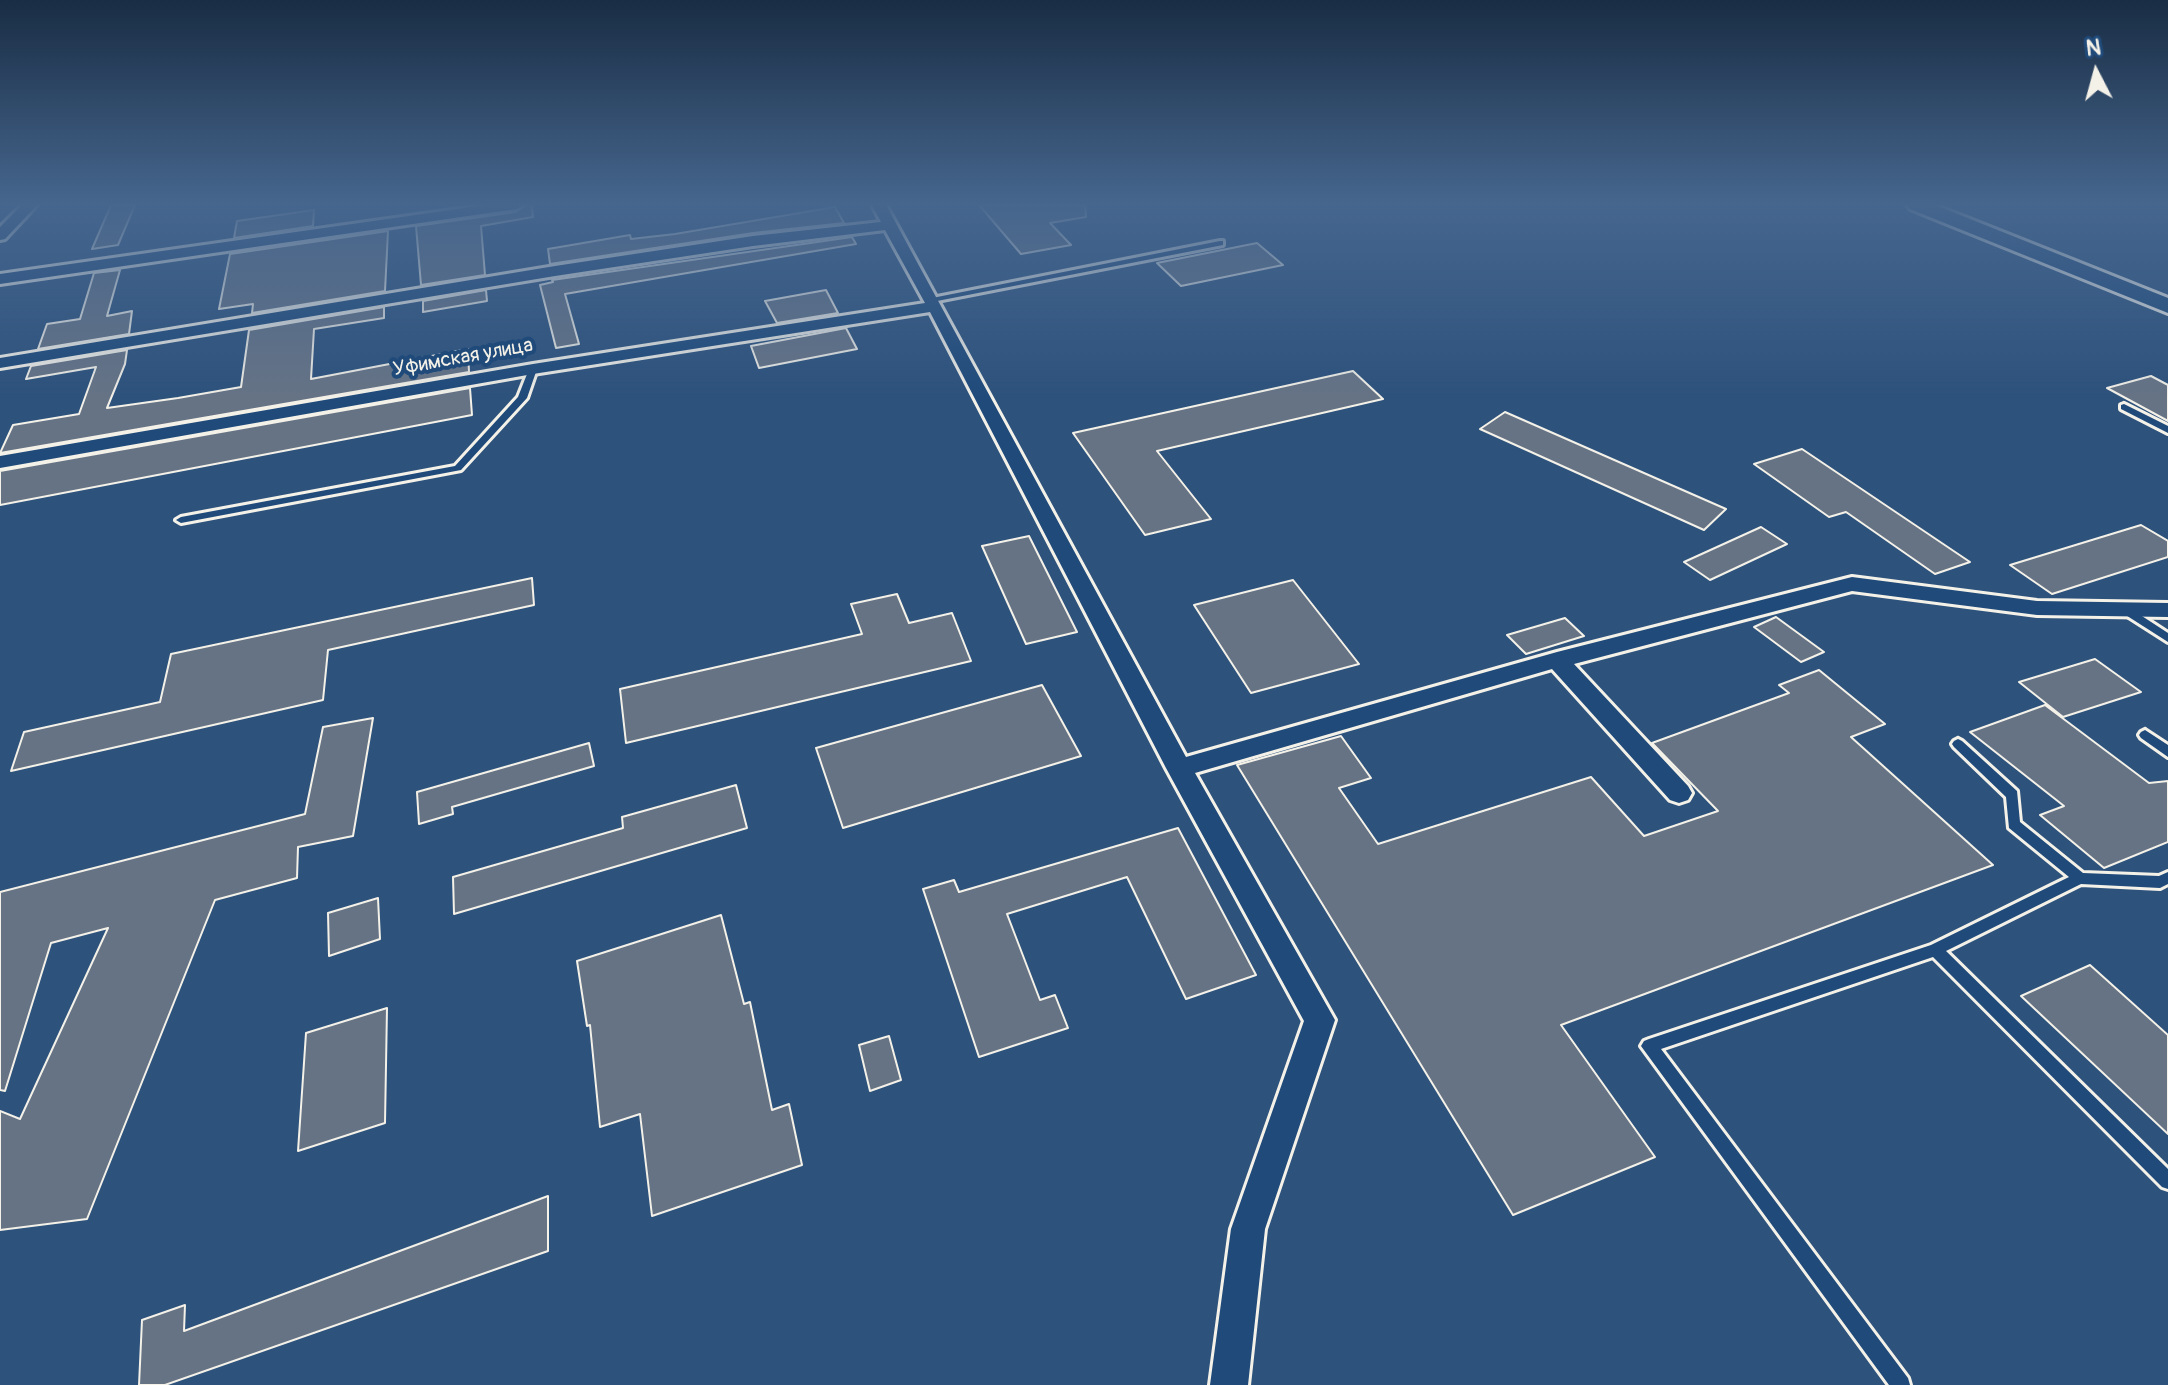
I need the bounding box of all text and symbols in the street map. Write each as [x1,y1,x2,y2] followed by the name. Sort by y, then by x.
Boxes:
[2056,32,2136,112] north arrow
[2085,33,2102,63] text: N
[391,334,535,382] street label: Уфимская улица

